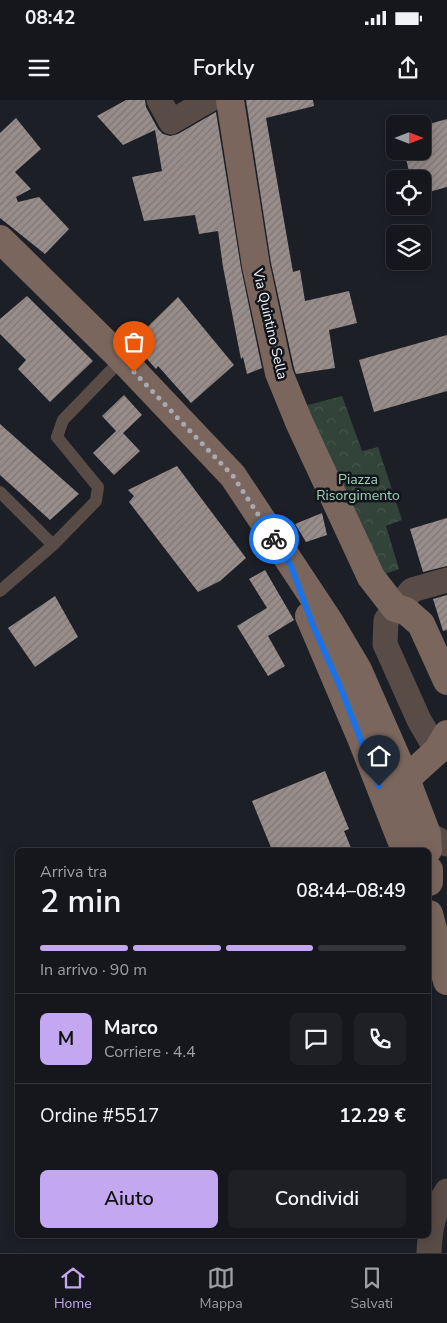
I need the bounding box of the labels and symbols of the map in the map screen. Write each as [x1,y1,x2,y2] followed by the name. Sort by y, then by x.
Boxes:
[386,115,431,160] north arrow
[248,266,292,381] street label: Via Quintino Sella
[113,321,155,372] pin
[316,470,400,505] park label: Piazza Risorgimento
[249,514,299,564] courier
[358,735,400,786] pin

